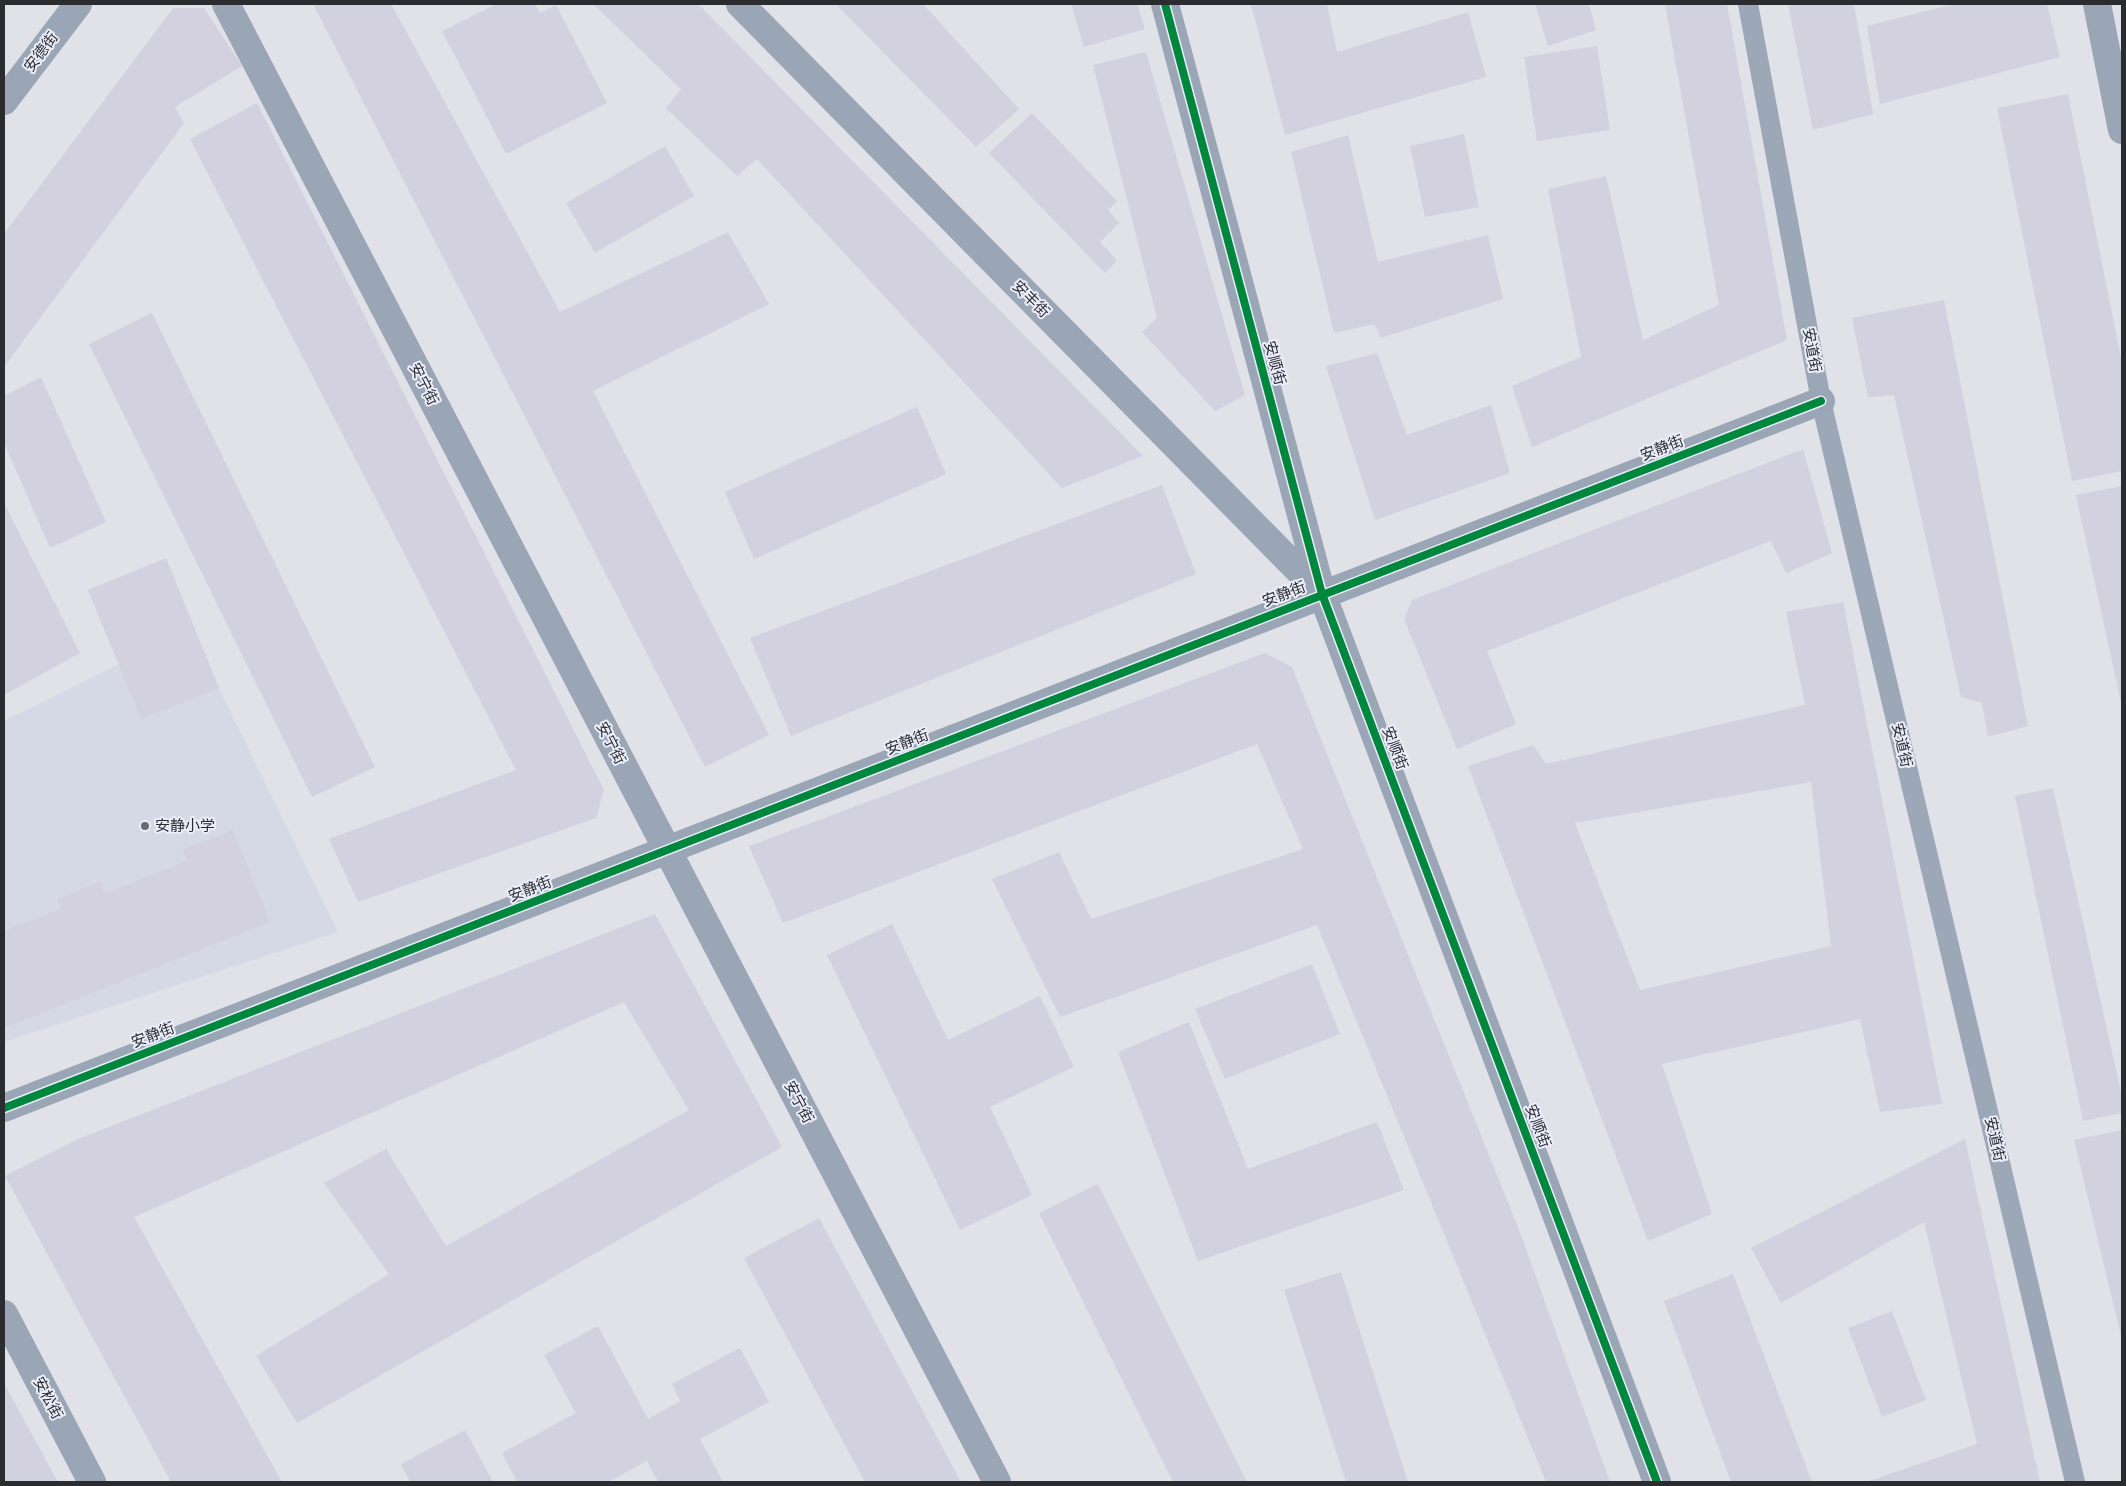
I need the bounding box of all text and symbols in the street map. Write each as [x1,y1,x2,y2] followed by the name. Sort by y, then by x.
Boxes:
[19,28,63,76] street label: 安德街
[1008,276,1054,322] street label: 安丰街
[1798,326,1826,374] street label: 安道街
[1260,339,1290,387] street label: 安顺街
[405,359,443,409] street label: 安宁街
[1637,431,1687,465] street label: 安静街
[1259,577,1309,611] street label: 安静街
[592,718,630,768] street label: 安宁街
[1887,721,1917,769] street label: 安道街
[1378,723,1412,773] street label: 安顺街
[882,725,932,759] street label: 安静街
[155,816,215,836] place label: 安静小学
[139,820,151,832] marker: 安静小学
[505,872,555,906] street label: 安静街
[128,1018,178,1052] street label: 安静街
[780,1077,818,1127] street label: 安宁街
[1521,1101,1555,1151] street label: 安顺街
[1980,1115,2010,1163] street label: 安道街
[29,1373,67,1423] street label: 安松街

